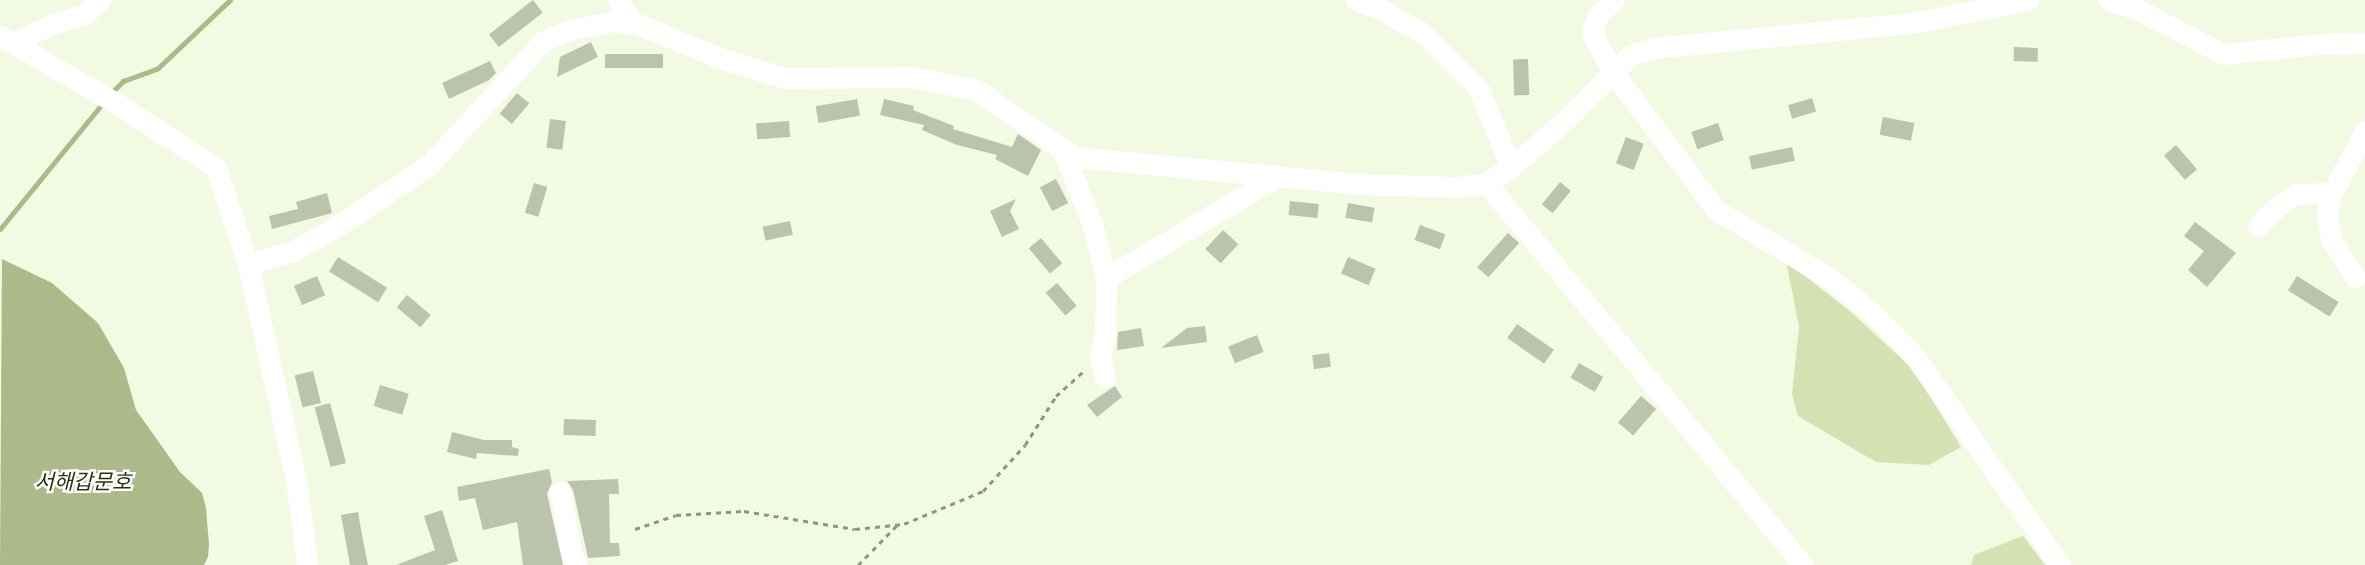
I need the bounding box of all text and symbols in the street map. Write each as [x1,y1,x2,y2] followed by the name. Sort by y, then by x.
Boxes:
[35,468,131,494] water label: 서해갑문호

